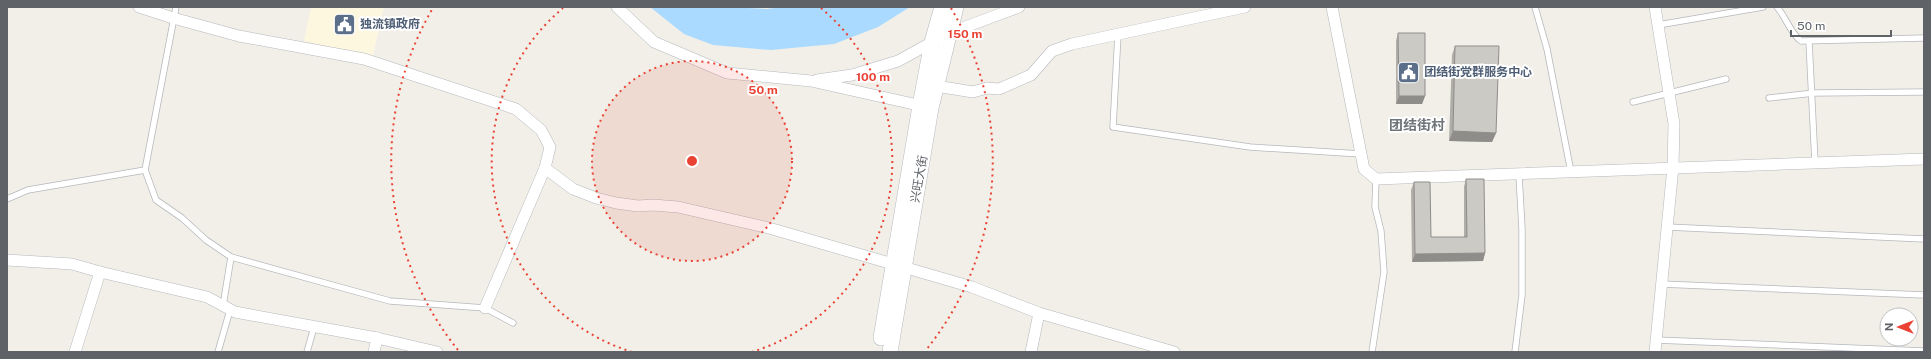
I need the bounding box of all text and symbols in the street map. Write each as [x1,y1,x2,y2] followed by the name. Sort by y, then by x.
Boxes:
[331,11,357,37] public building icon: 独流镇政府
[1791,12,1891,38] scale bar
[360,17,420,31] place label: 独流镇政府
[1797,19,1825,33] text: 50 m
[948,27,982,41] text: 150 m
[1396,59,1422,85] public building icon: 团结街党群服务中心
[1424,65,1532,79] place label: 团结街党群服务中心
[856,70,890,84] text: 100 m
[748,83,778,97] text: 50 m
[1389,117,1445,133] district label: 团结街村
[685,154,699,168] centre of rings
[908,154,930,204] street label: 兴旺大街
[1879,307,1919,347] north arrow
[1883,323,1895,331] text: N

